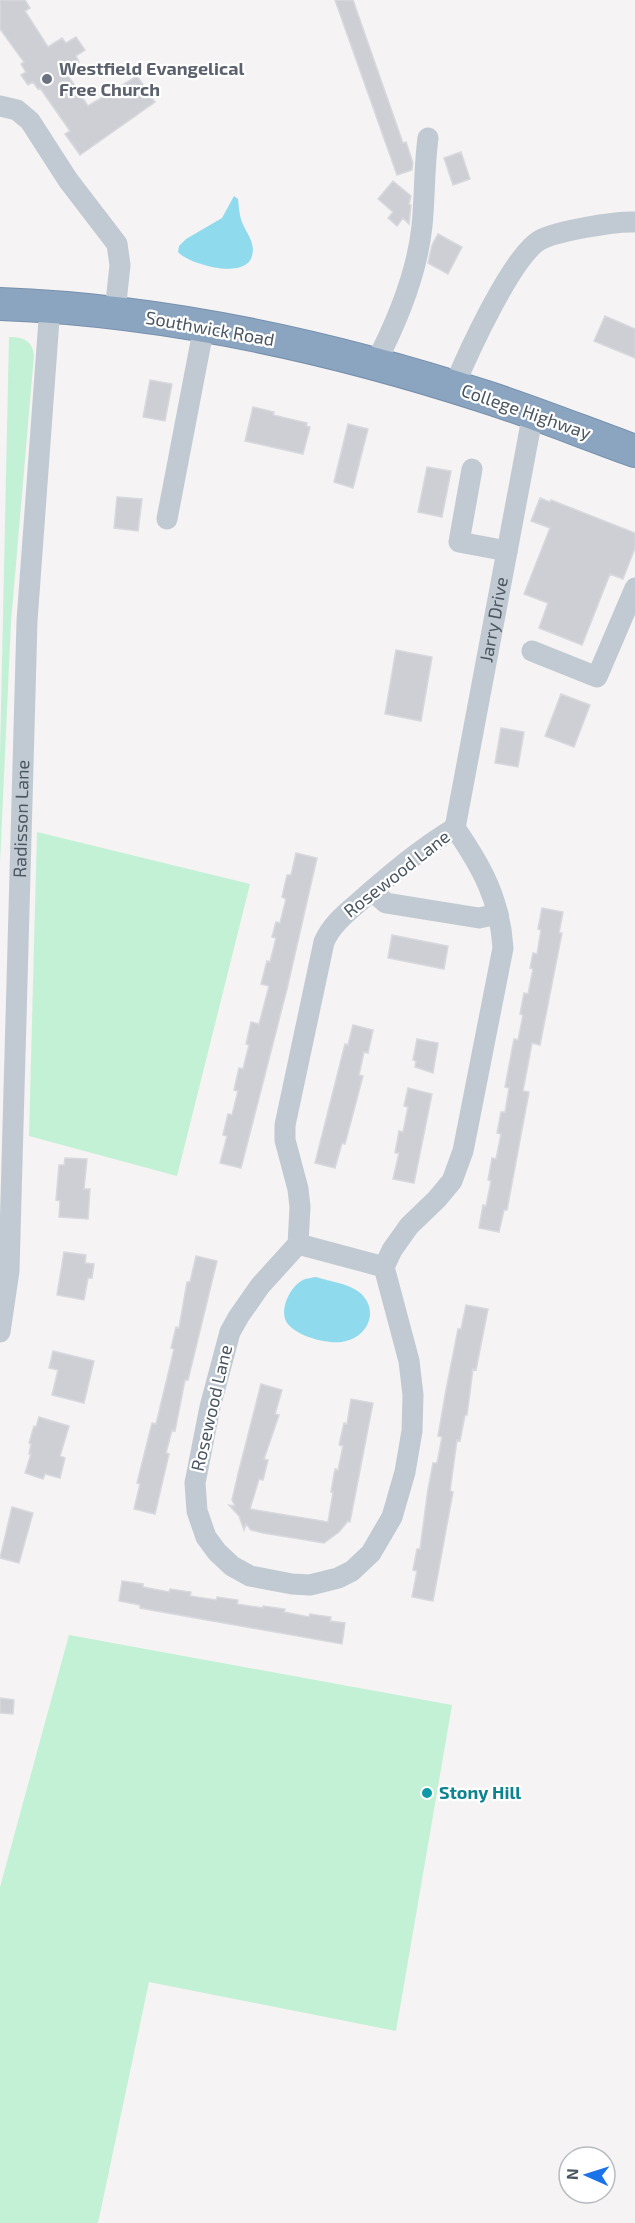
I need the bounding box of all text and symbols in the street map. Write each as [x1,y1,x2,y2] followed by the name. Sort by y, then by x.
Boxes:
[59,57,244,100] place label: Westfield Evangelical Free Church
[40,72,54,86] marker: Westfield Evangelical Free Church
[144,306,276,350] street label: Southwick Road
[459,379,594,444] street label: College Highway
[474,575,512,664] street label: Jarry Drive
[8,759,33,878] street label: Radisson Lane
[339,825,454,922] street label: Rosewood Lane
[186,1343,236,1473] street label: Rosewood Lane
[439,1781,521,1803] place label: Stony Hill
[420,1786,434,1800] marker: Stony Hill
[557,2145,617,2205] north arrow
[562,2168,581,2180] text: N

